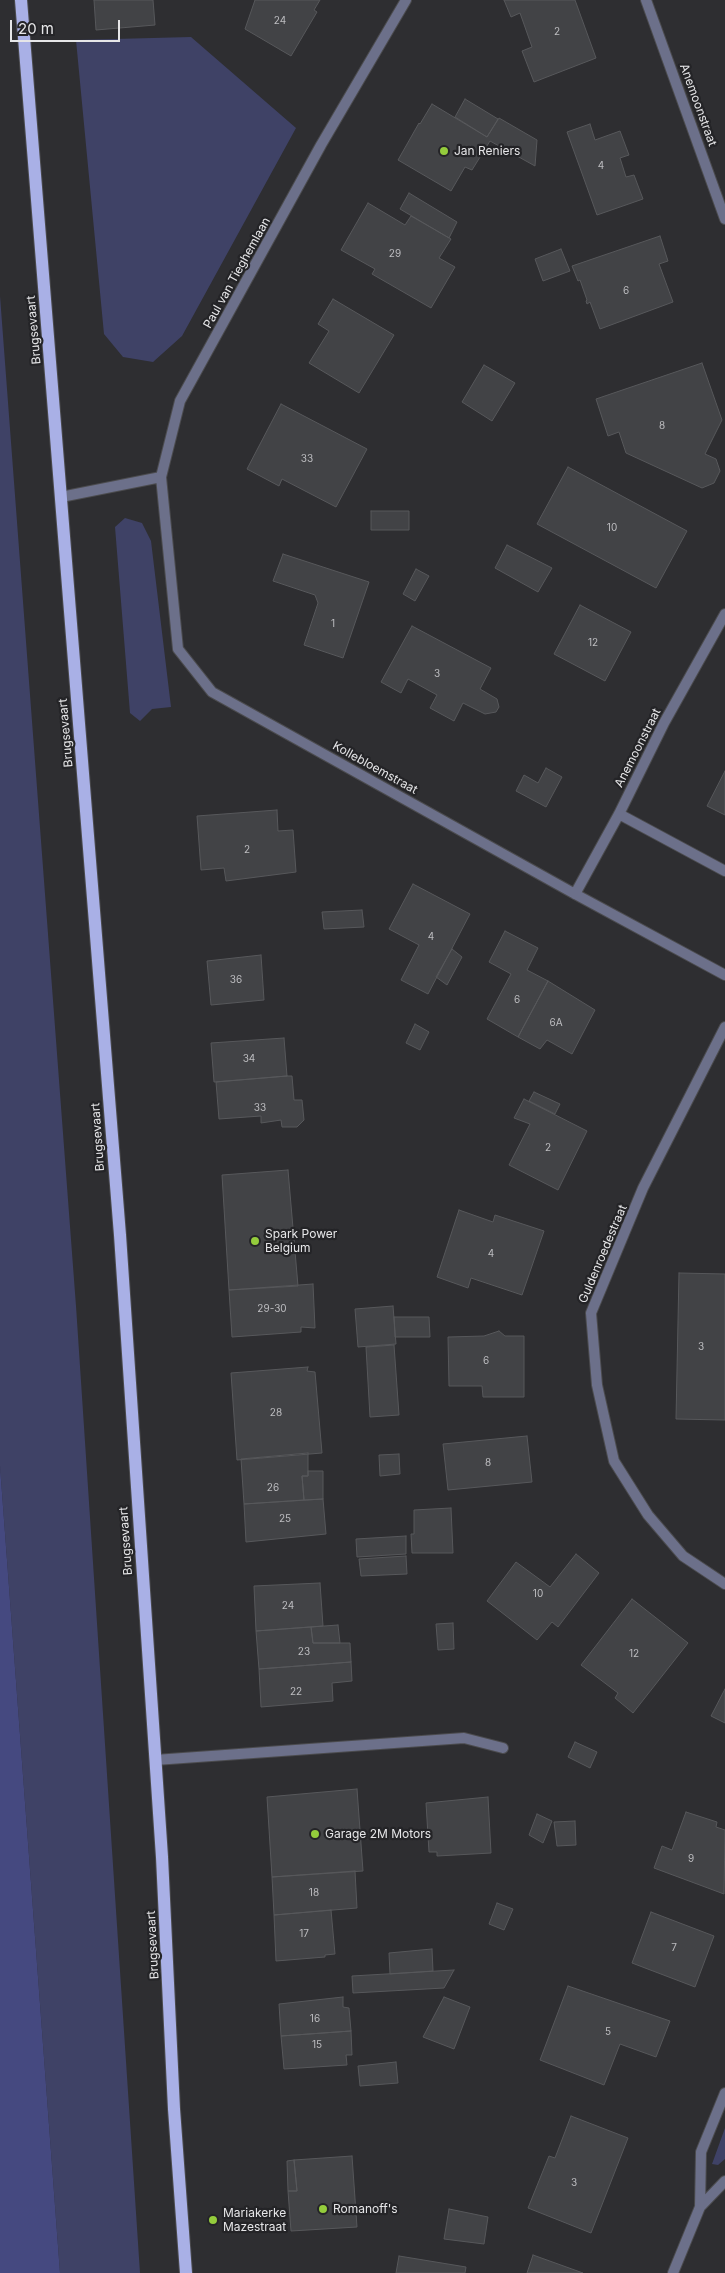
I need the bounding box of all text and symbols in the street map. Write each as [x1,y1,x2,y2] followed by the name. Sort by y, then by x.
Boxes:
[12,10,122,42] scale bar
[274,15,286,27] house number: 24
[18,19,54,38] text: 20 m
[554,26,560,38] house number: 2
[676,62,720,148] street label: Anemoonstraat
[454,144,520,158] place label: Jan Reniers
[438,145,450,157] marker: Jan Reniers
[598,160,604,172] house number: 4
[200,215,274,331] street label: Paul van Tieghemlaan
[389,248,401,260] house number: 29
[623,285,629,297] house number: 6
[24,295,44,365] street label: Brugsevaart
[659,420,665,432] house number: 8
[301,453,313,465] house number: 33
[607,522,617,534] house number: 10
[331,618,335,630] house number: 1
[588,637,598,649] house number: 12
[434,668,440,680] house number: 3
[56,698,76,768] street label: Brugsevaart
[612,706,664,790] street label: Anemoonstraat
[330,739,420,797] street label: Kollebloemstraat
[244,844,250,856] house number: 2
[428,931,434,943] house number: 4
[230,974,242,986] house number: 36
[514,994,520,1006] house number: 6
[549,1017,563,1029] house number: 6A
[243,1053,255,1065] house number: 34
[88,1102,108,1172] street label: Brugsevaart
[254,1102,266,1114] house number: 33
[545,1142,551,1154] house number: 2
[576,1203,630,1305] street label: Guldenroedestraat
[265,1227,337,1255] place label: Spark Power Belgium
[249,1235,261,1247] marker: Spark Power Belgium
[488,1248,494,1260] house number: 4
[257,1303,287,1315] house number: 29-30
[698,1341,704,1353] house number: 3
[483,1355,489,1367] house number: 6
[270,1407,282,1419] house number: 28
[485,1457,491,1469] house number: 8
[267,1482,279,1494] house number: 26
[116,1506,136,1576] street label: Brugsevaart
[279,1513,291,1525] house number: 25
[533,1588,543,1600] house number: 10
[282,1600,294,1612] house number: 24
[298,1646,310,1658] house number: 23
[629,1648,639,1660] house number: 12
[290,1686,302,1698] house number: 22
[325,1827,431,1841] place label: Garage 2M Motors
[309,1828,321,1840] marker: Garage 2M Motors
[688,1853,694,1865] house number: 9
[309,1887,319,1899] house number: 18
[144,1910,162,1980] street label: Brugsevaart
[299,1928,309,1940] house number: 17
[671,1942,677,1954] house number: 7
[310,2013,320,2025] house number: 16
[605,2026,611,2038] house number: 5
[312,2039,322,2051] house number: 15
[571,2177,577,2189] house number: 3
[333,2202,398,2216] place label: Romanoff's
[317,2203,329,2215] marker: Romanoff's
[223,2206,286,2234] place label: Mariakerke Mazestraat
[207,2214,219,2226] marker: Mariakerke Mazestraat

